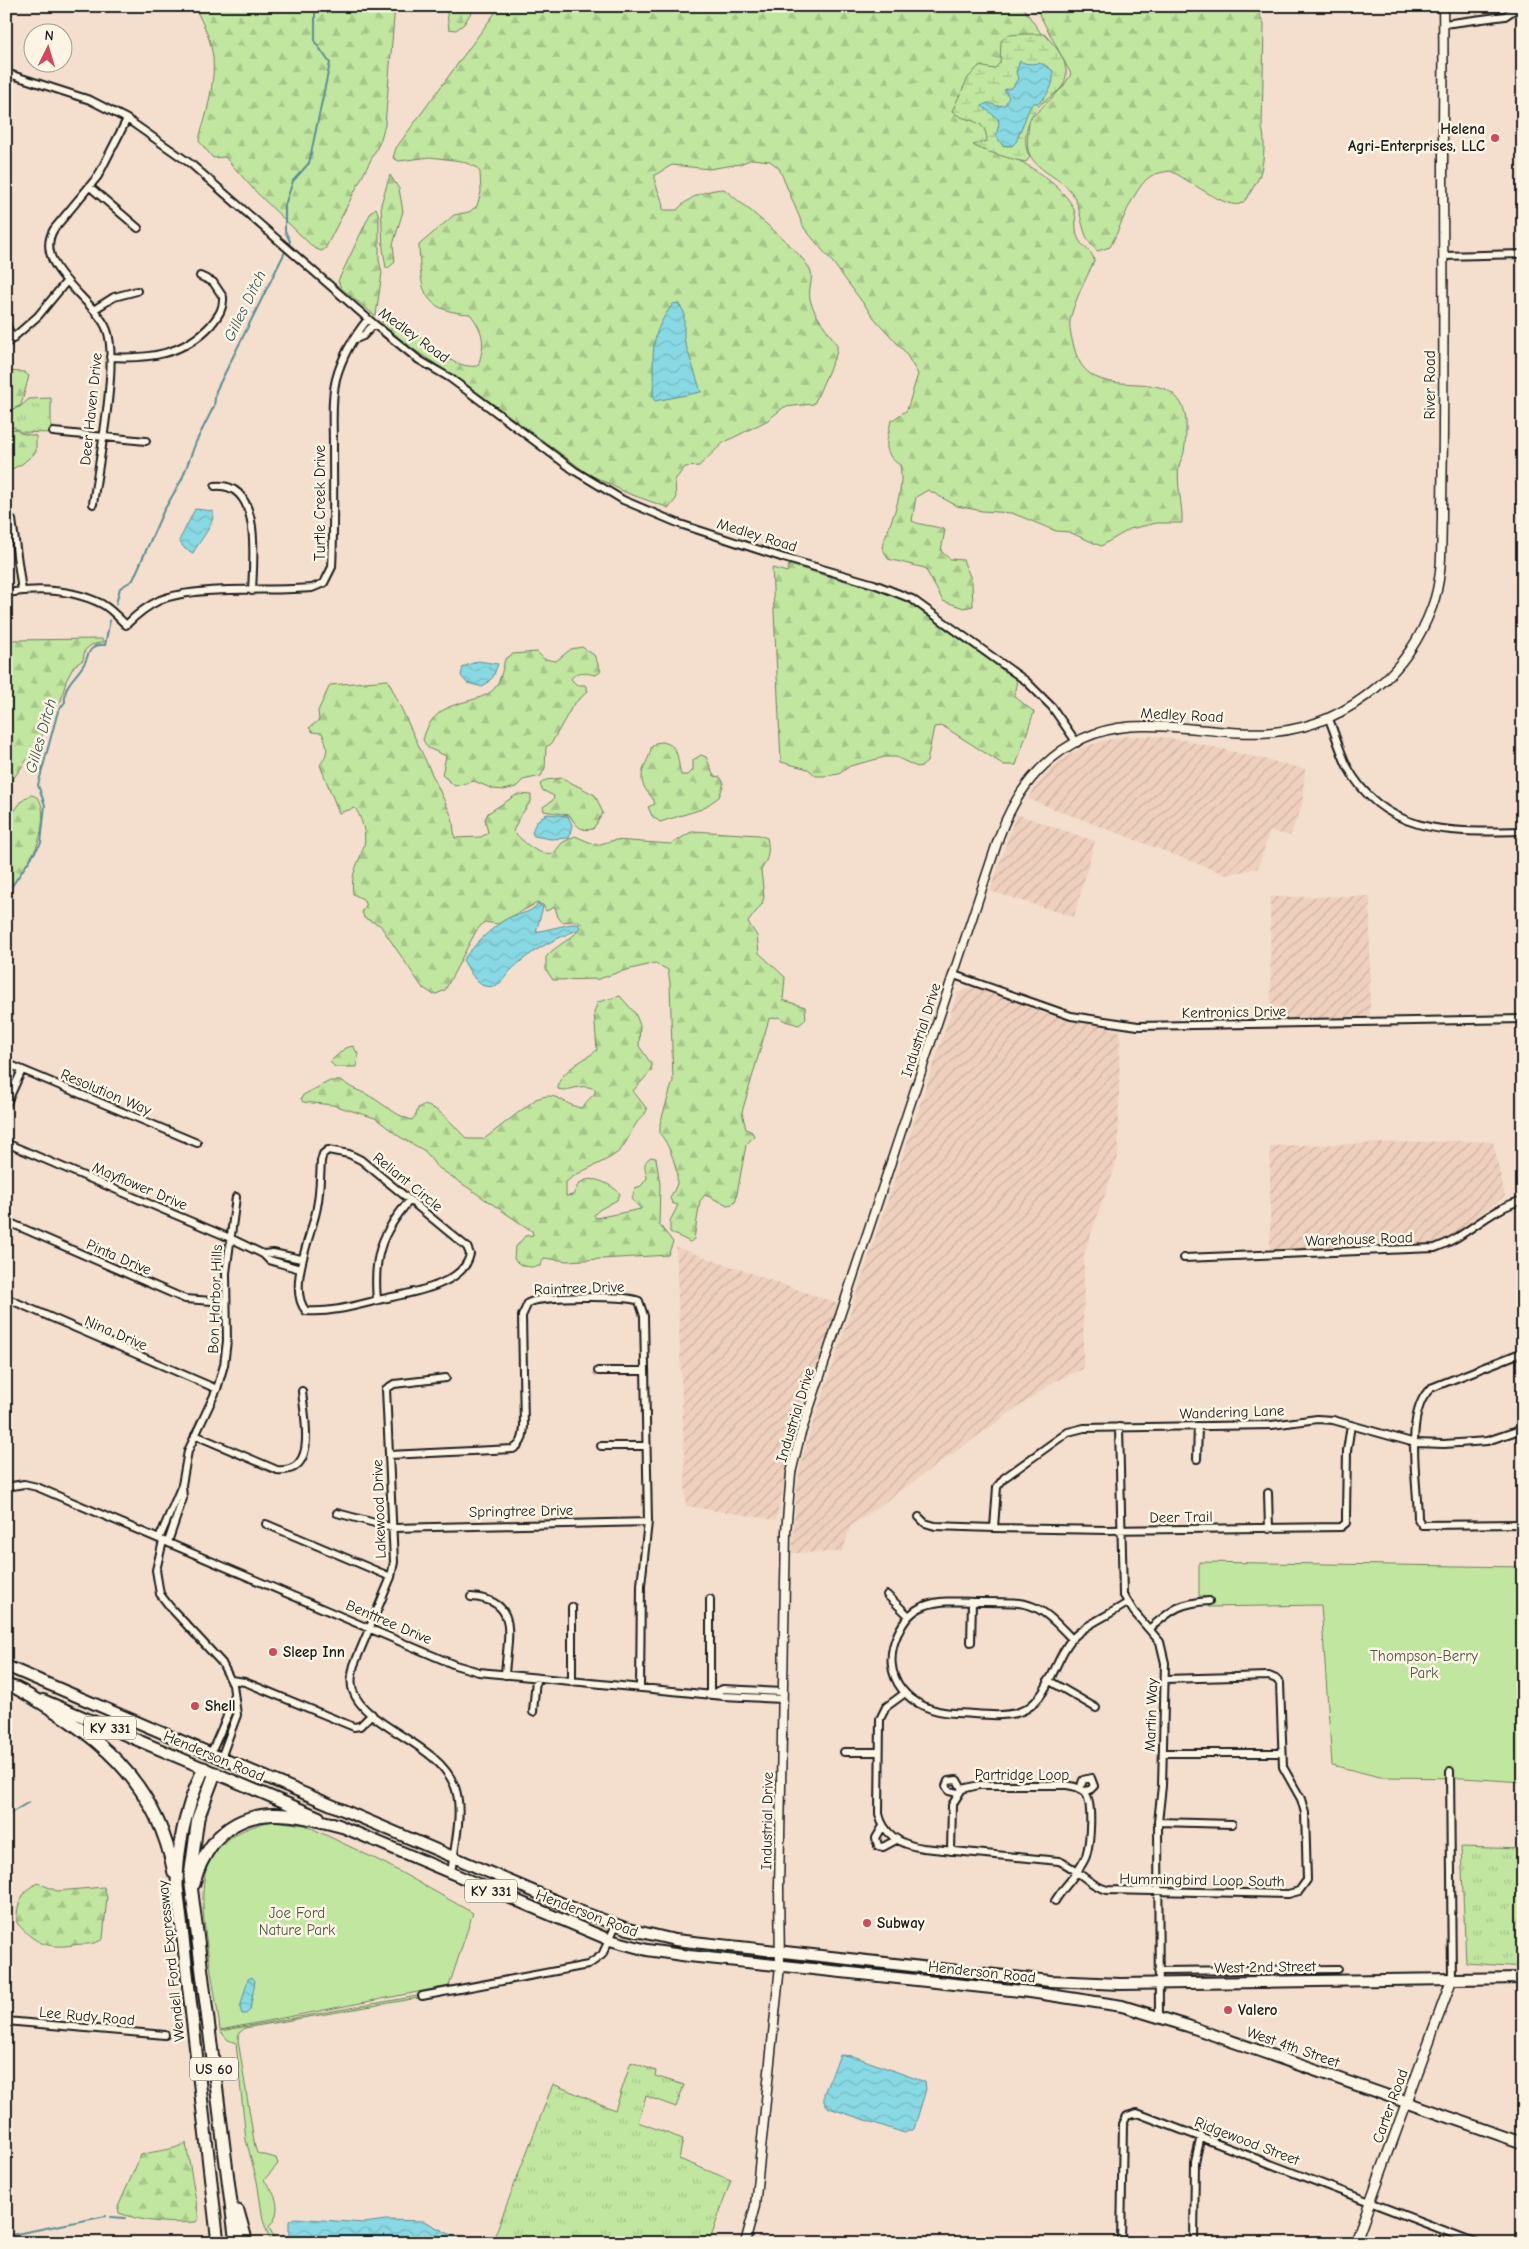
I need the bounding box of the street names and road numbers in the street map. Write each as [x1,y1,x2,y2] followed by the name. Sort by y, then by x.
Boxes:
[375,303,453,367] street label: Medley Road
[1421,350,1439,420] street label: River Road
[76,351,106,466] street label: Deer Haven Drive
[311,445,329,561] street label: Turtle Creek Drive
[715,514,799,556] street label: Medley Road
[1140,704,1224,726] street label: Medley Road
[897,980,945,1079] street label: Industrial Drive
[1182,1002,1287,1022] street label: Kentronics Drive
[58,1065,154,1119] street label: Resolution Way
[370,1148,447,1216] street label: Reliant Circle
[90,1158,191,1214] street label: Mayflower Drive
[1305,1228,1413,1250] street label: Warehouse Road
[84,1235,155,1279] street label: Pinta Drive
[204,1244,226,1354] street label: Bon Harbor Hills
[533,1277,625,1299] street label: Raintree Drive
[82,1312,151,1354] street label: Nina Drive
[772,1365,818,1464] street label: Industrial Drive
[1179,1401,1285,1423] street label: Wandering Lane
[368,1459,390,1559] street label: Lakewood Drive
[469,1501,574,1521] street label: Springtree Drive
[1149,1507,1213,1527] street label: Deer Trail
[343,1596,435,1648] street label: Benttree Drive
[1141,1678,1161,1752] street label: Martin Way
[84,1716,136,1740] road number: KY 331
[161,1727,267,1785] street label: Henderson Road
[975,1766,1069,1784] street label: Partridge Loop
[757,1771,777,1870] street label: Industrial Drive
[1119,1870,1285,1890] street label: Hummingbird Loop South
[154,1879,188,2042] street label: Wendell Ford Expressway
[465,1880,517,1902] road number: KY 331
[533,1885,641,1941] street label: Henderson Road
[927,1957,1037,1987] street label: Henderson Road
[1214,1957,1317,1977] street label: West 2nd Street
[38,2003,136,2029] street label: Lee Rudy Road
[1244,2023,1343,2072] street label: West 4th Street
[190,2058,238,2080] road number: US 60
[1368,2066,1412,2146] street label: Carter Road
[1192,2113,1303,2170] street label: Ridgewood Street

